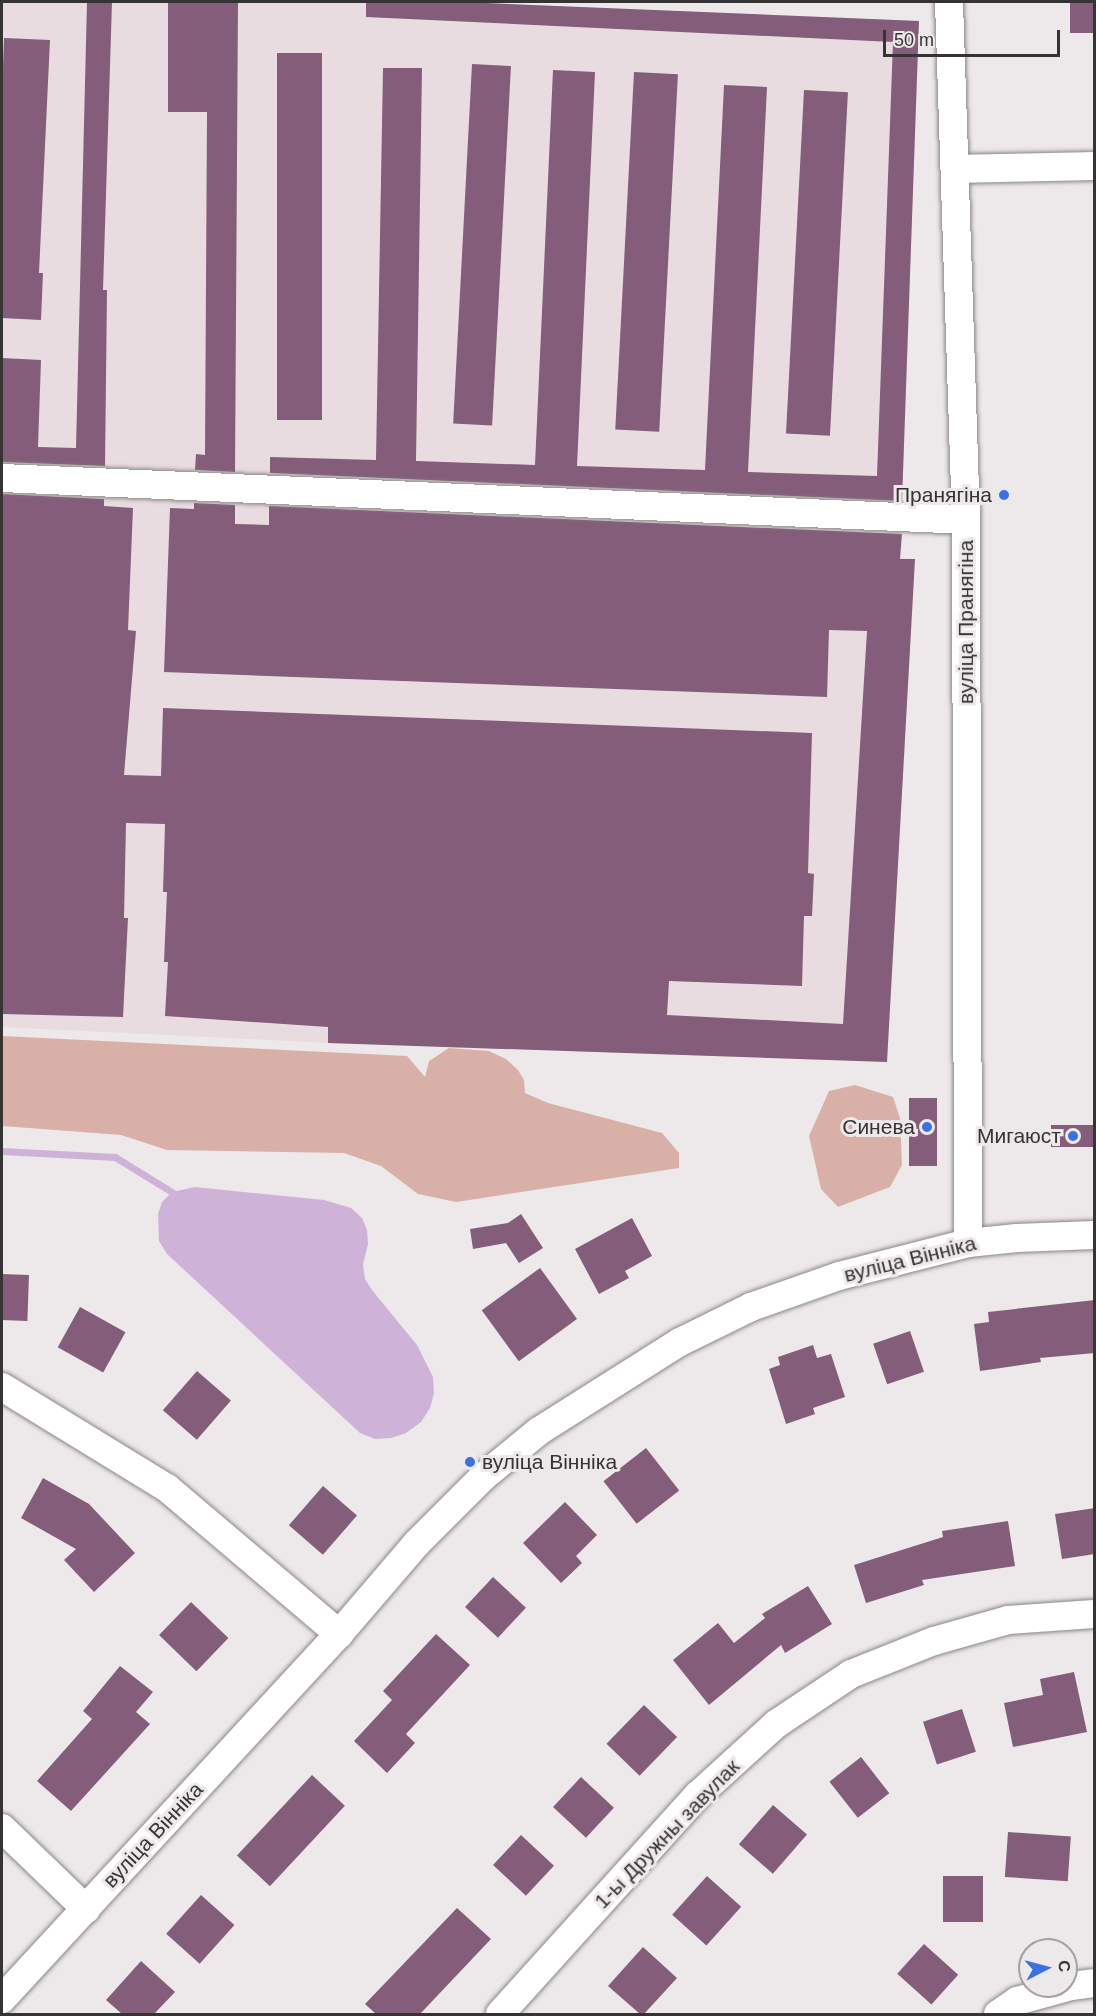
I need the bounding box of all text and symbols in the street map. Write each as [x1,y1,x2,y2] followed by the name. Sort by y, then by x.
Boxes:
[886,18,1063,56] scale bar
[894,30,934,50] text: 50 m
[895,482,992,508] place label: Пранягіна
[997,488,1011,502] marker: Пранягіна
[953,540,979,704] street label: вуліца Пранягіна
[842,1114,915,1140] place label: Синева
[920,1120,934,1134] marker: Синева
[977,1123,1061,1149] place label: Мигаюст
[1066,1129,1080,1143] marker: Мигаюст
[841,1230,979,1288] street label: вуліца Вінніка
[482,1449,617,1475] place label: вуліца Вінніка
[463,1455,477,1469] marker: вуліца Вінніка
[589,1754,745,1914] street label: 1-ы Дружны завулак
[98,1777,208,1893] street label: вуліца Вінніка
[1018,1938,1078,1998] north arrow
[1055,1960,1073,1973] text: С

